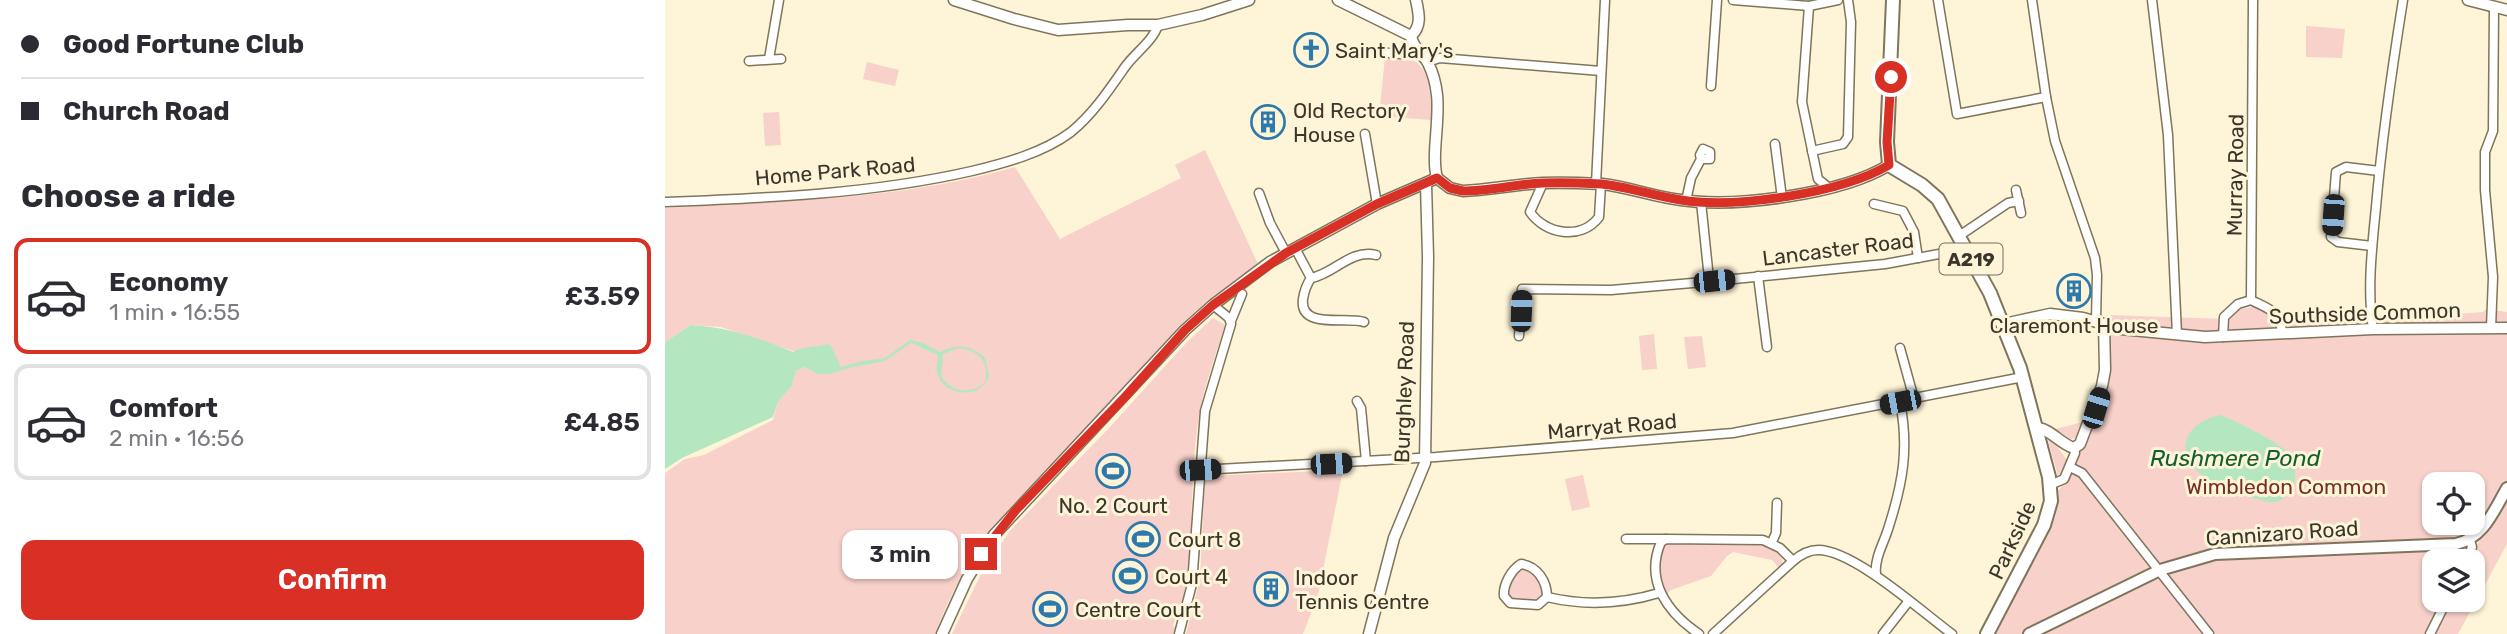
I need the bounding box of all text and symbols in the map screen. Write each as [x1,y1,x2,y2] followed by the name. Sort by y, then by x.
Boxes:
[63,29,304,60] text: Good Fortune Club
[1292,31,1330,69] church icon: Saint Mary's
[1335,38,1453,63] place label: Saint Mary's
[1875,61,1907,93] route start
[63,96,230,127] text: Church Road
[1293,98,1407,147] place label: Old Rectory House
[1249,103,1287,141] building icon: Old Rectory House
[2221,114,2249,236] street label: Murray Road
[754,152,916,190] street label: Home Park Road
[21,177,235,215] text: Choose a ride
[2322,193,2345,237] car
[1761,227,1915,271] street label: Lancaster Road
[1939,244,2003,274] road number: A219
[25,265,88,328] icon: car
[109,267,228,298] text: Economy
[1693,268,1736,294] car
[2055,272,2093,310] building icon: Claremont House
[565,281,640,312] text: £3.59
[1510,290,1533,332] car
[2269,297,2461,329] street label: Southside Common
[109,298,240,326] text: 1 min · 16:55
[1989,313,2159,338] place label: Claremont House
[1389,321,1419,463] street label: Burghley Road
[2080,385,2113,431] car
[1878,388,1923,416] car
[25,391,88,454] icon: car
[109,393,218,424] text: Comfort
[564,407,640,438] text: £4.85
[1546,408,1678,444] street label: Marryat Road
[109,424,244,452] text: 2 min · 16:56
[2150,444,2321,472] water label: Rushmere Pond
[1094,452,1132,490] sports icon: No. 2 Court
[1310,452,1353,476] car
[1179,458,1222,482] car
[2422,472,2485,612] map controls
[2422,472,2485,535] button: locate
[2186,474,2386,499] park label: Wimbledon Common
[1058,493,1168,518] place label: No. 2 Court
[1983,497,2041,583] street label: Parkside
[2205,515,2359,551] street label: Cannizaro Road
[1124,520,1162,558] sports icon: Court 8
[1168,527,1241,552] place label: Court 8
[841,530,957,578] callout: 3 min
[965,538,997,570] route end
[21,540,644,620] button: Confirm
[869,540,931,568] text: 3 min
[2422,549,2485,612] button: layers
[1111,557,1149,595] sports icon: Court 4
[1155,564,1228,589] place label: Court 4
[1295,565,1429,614] place label: Indoor Tennis Centre
[1252,570,1290,608] building icon: Indoor Tennis Centre
[1031,590,1069,628] sports icon: Centre Court
[1075,597,1201,622] place label: Centre Court

